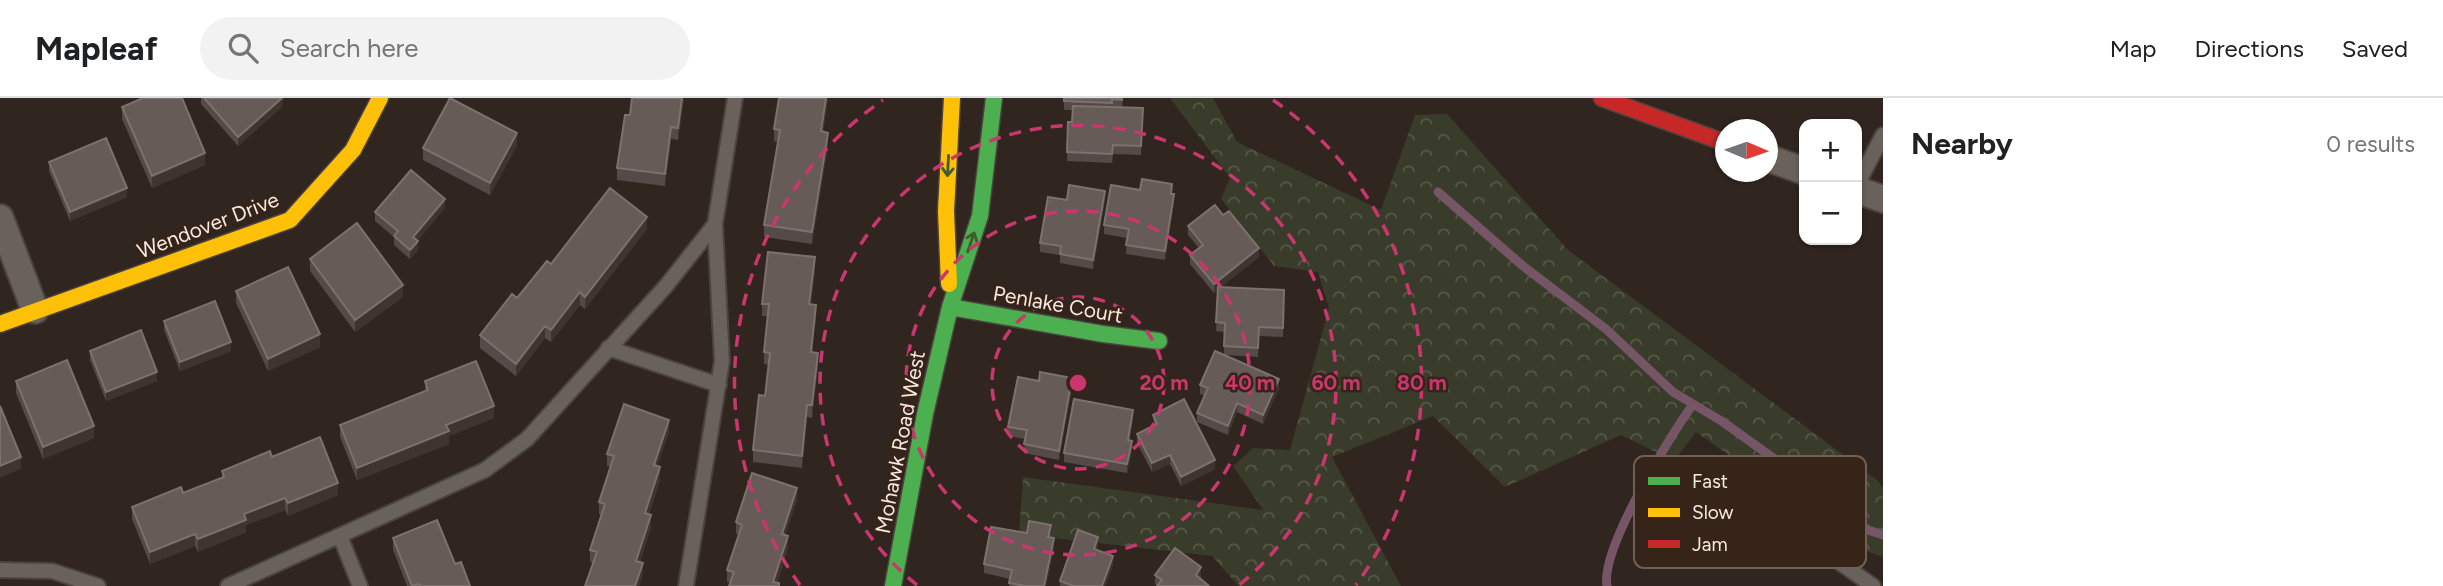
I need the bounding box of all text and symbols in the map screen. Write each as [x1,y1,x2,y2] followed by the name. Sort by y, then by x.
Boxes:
[200,17,690,80] search box
[35,29,158,68] text: Mapleaf
[224,29,262,67] icon: search
[280,32,419,64] text: Search here
[2110,34,2156,63] text: Map
[2194,34,2304,63] text: Directions
[2342,34,2408,63] text: Saved
[1715,119,1778,182] north arrow
[1799,119,1862,245] map controls
[1799,119,1862,182] button: +
[1911,125,2013,162] text: Nearby
[2326,130,2415,158] text: 0 results
[942,154,955,177] one-way arrow
[1799,182,1862,245] button: −
[134,187,282,263] street label: Wendover Drive
[965,231,978,253] one-way arrow
[991,280,1125,328] street label: Penlake Court
[870,348,930,536] street label: Mohawk Road West
[1139,370,1189,395] text: 20 m
[1225,370,1275,395] text: 40 m
[1311,370,1361,395] text: 60 m
[1397,370,1447,395] text: 80 m
[1066,371,1090,395] centre of rings
[1634,456,1866,568] legend
[1692,470,1728,493] text: Fast
[1692,501,1734,524] text: Slow
[1692,533,1728,556] text: Jam

